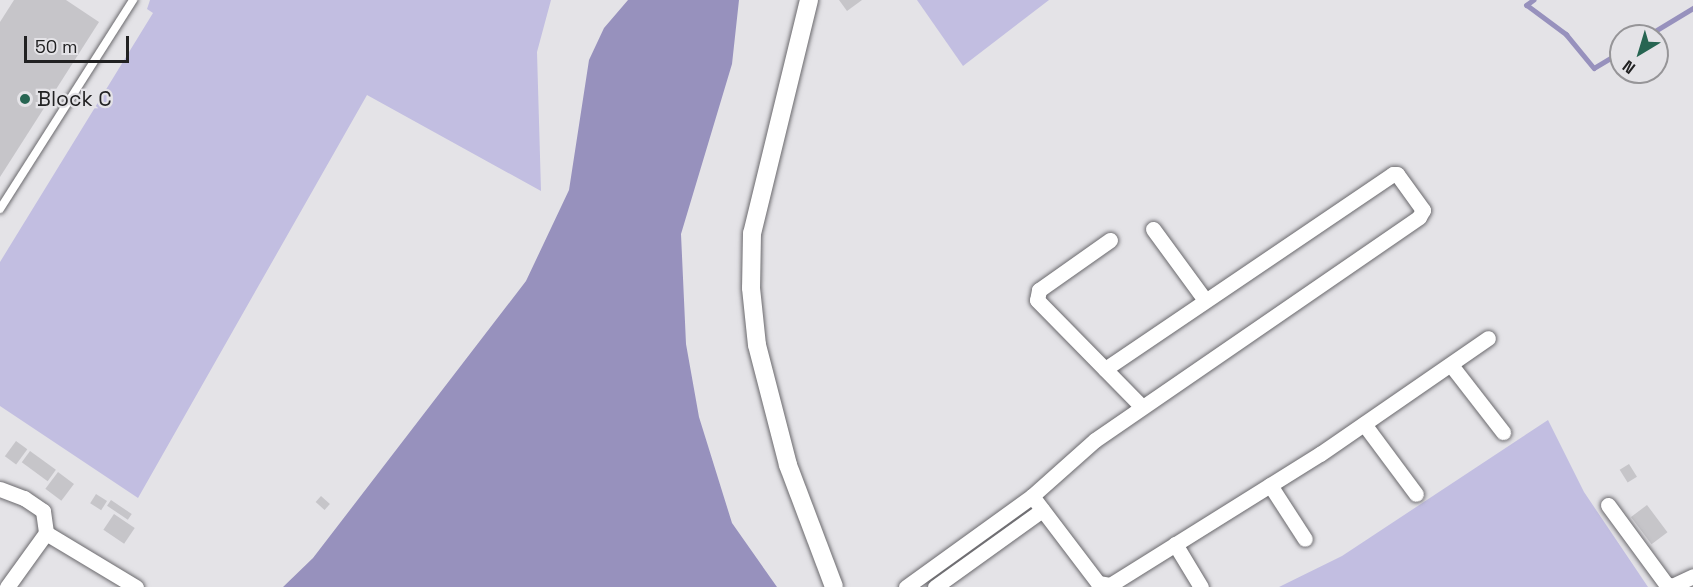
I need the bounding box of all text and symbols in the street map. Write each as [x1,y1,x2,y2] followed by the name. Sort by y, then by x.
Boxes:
[27,24,132,62] scale bar
[1609,24,1669,84] north arrow
[35,35,77,58] text: 50 m
[1618,55,1640,79] text: N
[37,86,112,112] place label: Block C
[18,92,32,106] marker: Block C

